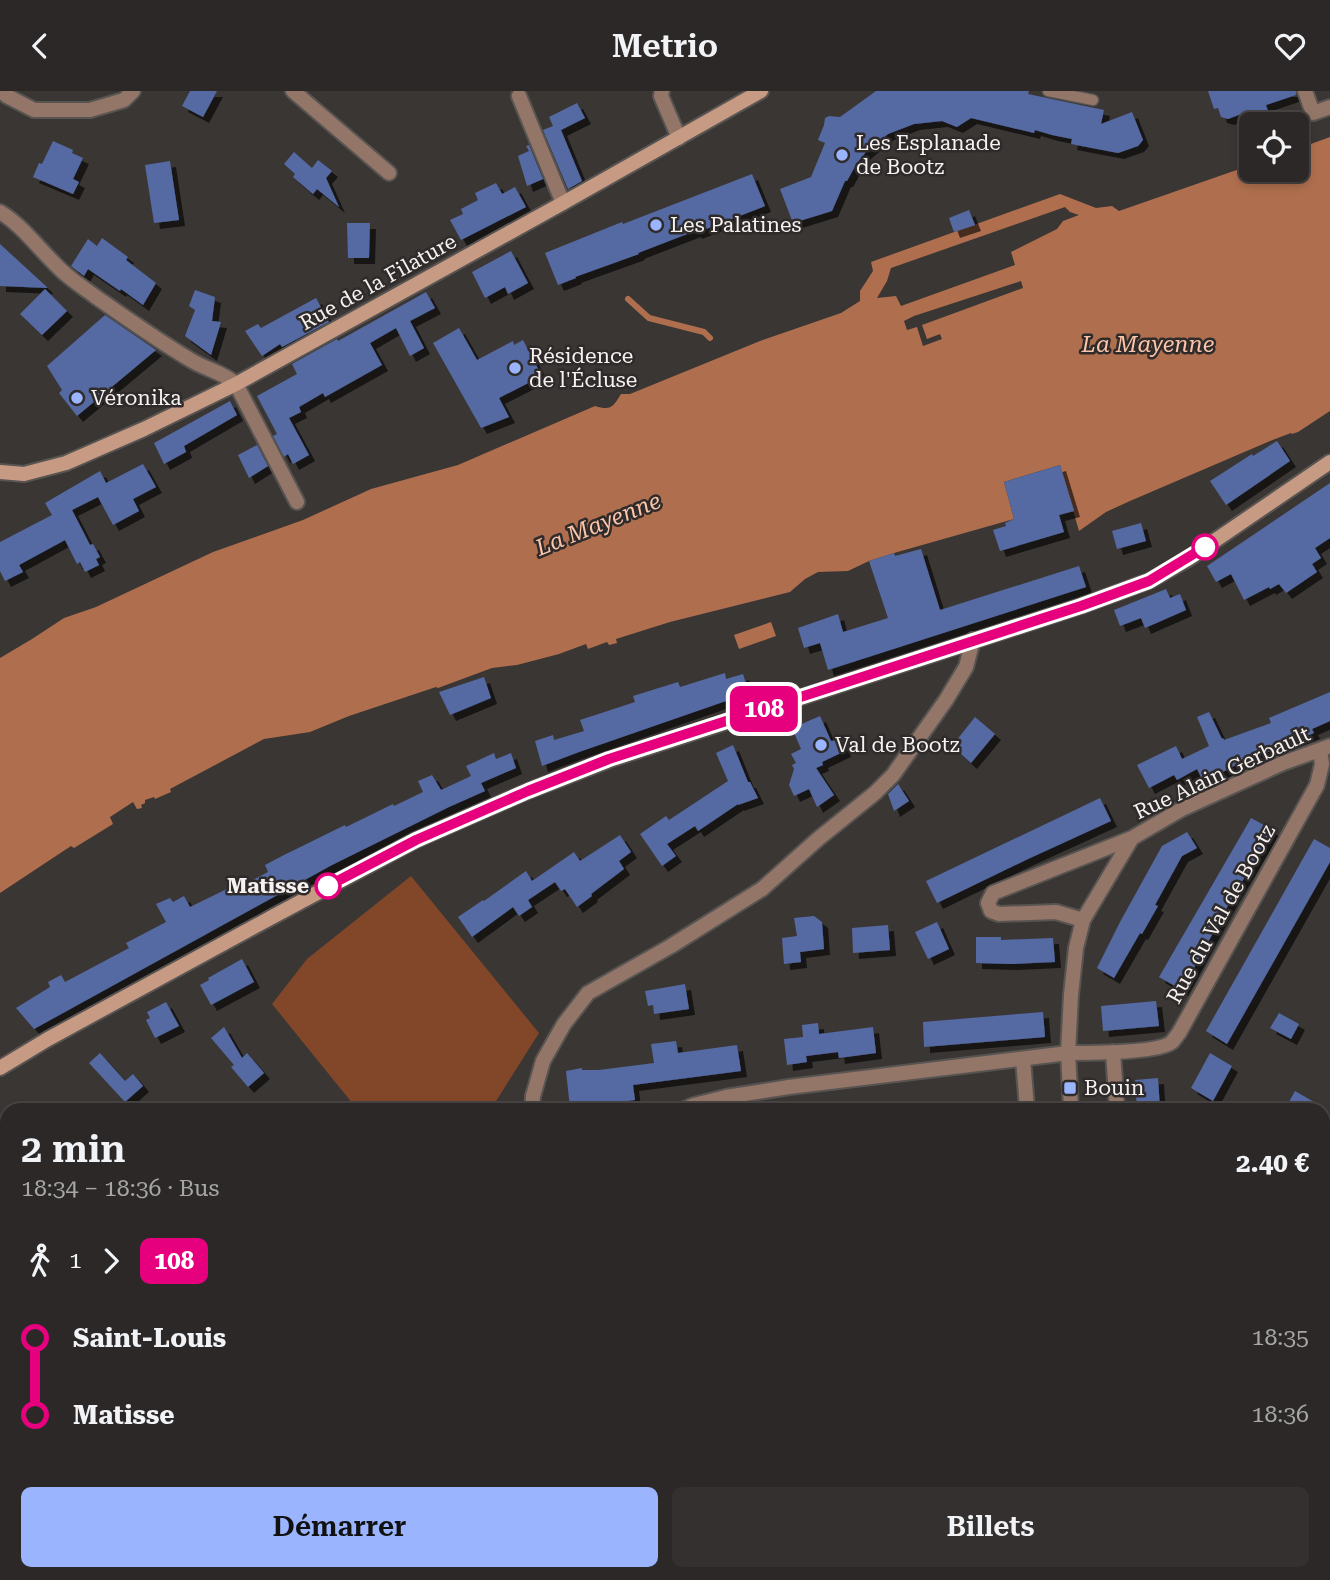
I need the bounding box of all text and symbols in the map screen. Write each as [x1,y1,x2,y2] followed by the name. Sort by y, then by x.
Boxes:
[21,27,59,65] icon: back
[612,27,718,65] text: Metrio
[1271,27,1309,65] icon: heart
[1239,112,1309,182] map controls
[1239,112,1309,182] button: locate
[856,131,1001,179] place label: Les Esplanade de Bootz
[834,147,850,163] marker: Les Esplanade de Bootz
[670,213,802,237] place label: Les Palatines
[648,217,664,233] marker: Les Palatines
[295,229,461,335] street label: Rue de la Filature
[1081,331,1214,358] water label: La Mayenne
[529,344,637,392] place label: Résidence de l'Écluse
[507,360,523,376] marker: Résidence de l'Écluse
[91,386,182,410] place label: Véronika
[69,390,85,406] marker: Véronika
[531,487,665,562] water label: La Mayenne
[1192,534,1218,560] unlabelled marker
[724,686,804,732] line badge: 108
[744,695,784,723] text: 108
[1130,722,1314,824] street label: Rue Alain Gerbault
[835,733,960,757] place label: Val de Bootz
[813,737,829,753] marker: Val de Bootz
[1162,820,1280,1008] street label: Rue du Val de Bootz
[315,873,341,899] marker: Matisse
[227,874,309,898] place label: Matisse
[1084,1076,1145,1100] place label: Bouin
[1062,1080,1078,1096] marker: Bouin
[21,1127,126,1171] text: 2 min
[1236,1148,1309,1178] text: 2.40 €
[21,1175,219,1202] text: 18:34 – 18:36 · Bus
[21,1242,59,1280] icon: walk
[92,1242,130,1280] icon: forward
[69,1247,82,1274] text: 1
[154,1247,194,1275] text: 108
[73,1323,226,1353] text: Saint-Louis
[1252,1324,1309,1351] text: 18:35
[73,1400,175,1430] text: Matisse
[1252,1401,1309,1428] text: 18:36
[21,1487,658,1567] button: Démarrer
[672,1487,1309,1567] button: Billets

